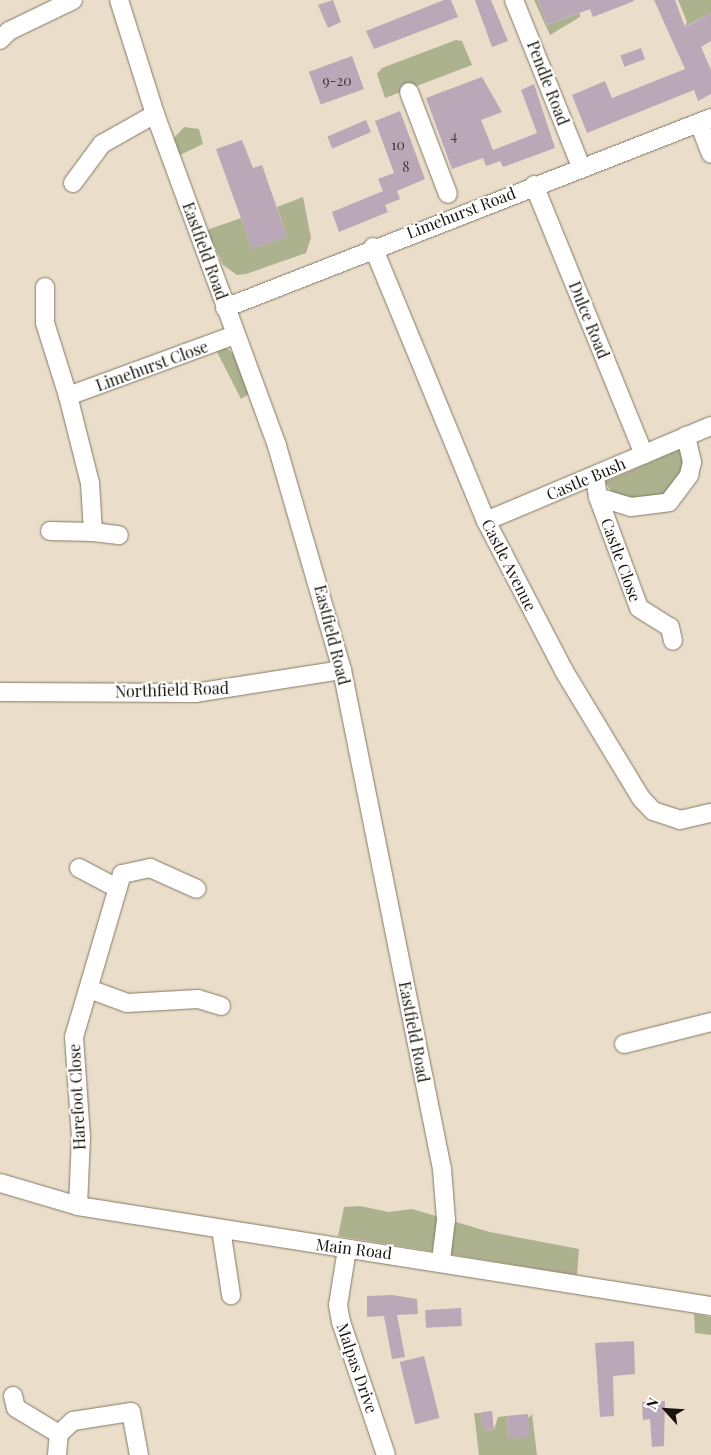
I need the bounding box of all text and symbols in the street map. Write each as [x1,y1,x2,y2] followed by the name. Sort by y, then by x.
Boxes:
[523,38,573,128] street label: Pendle Road
[322,73,352,89] house number: 9-20
[451,128,457,144] house number: 4
[391,137,405,153] house number: 10
[402,159,410,175] house number: 8
[404,183,518,243] street label: Limehurst Road
[178,199,232,303] street label: Eastfield Road
[565,279,613,361] street label: Dulce Road
[93,337,211,395] street label: Limehurst Close
[544,454,628,504] street label: Castle Bush
[597,515,645,605] street label: Castle Close
[477,516,541,614] street label: Castle Avenue
[310,583,354,687] street label: Eastfield Road
[115,678,229,702] street label: Northfield Road
[395,980,433,1084] street label: Eastfield Road
[65,1043,89,1151] street label: Harefoot Close
[315,1235,393,1263] street label: Main Road
[333,1320,381,1416] street label: Malpas Drive
[641,1385,691,1435] north arrow
[641,1395,663,1412] text: N

